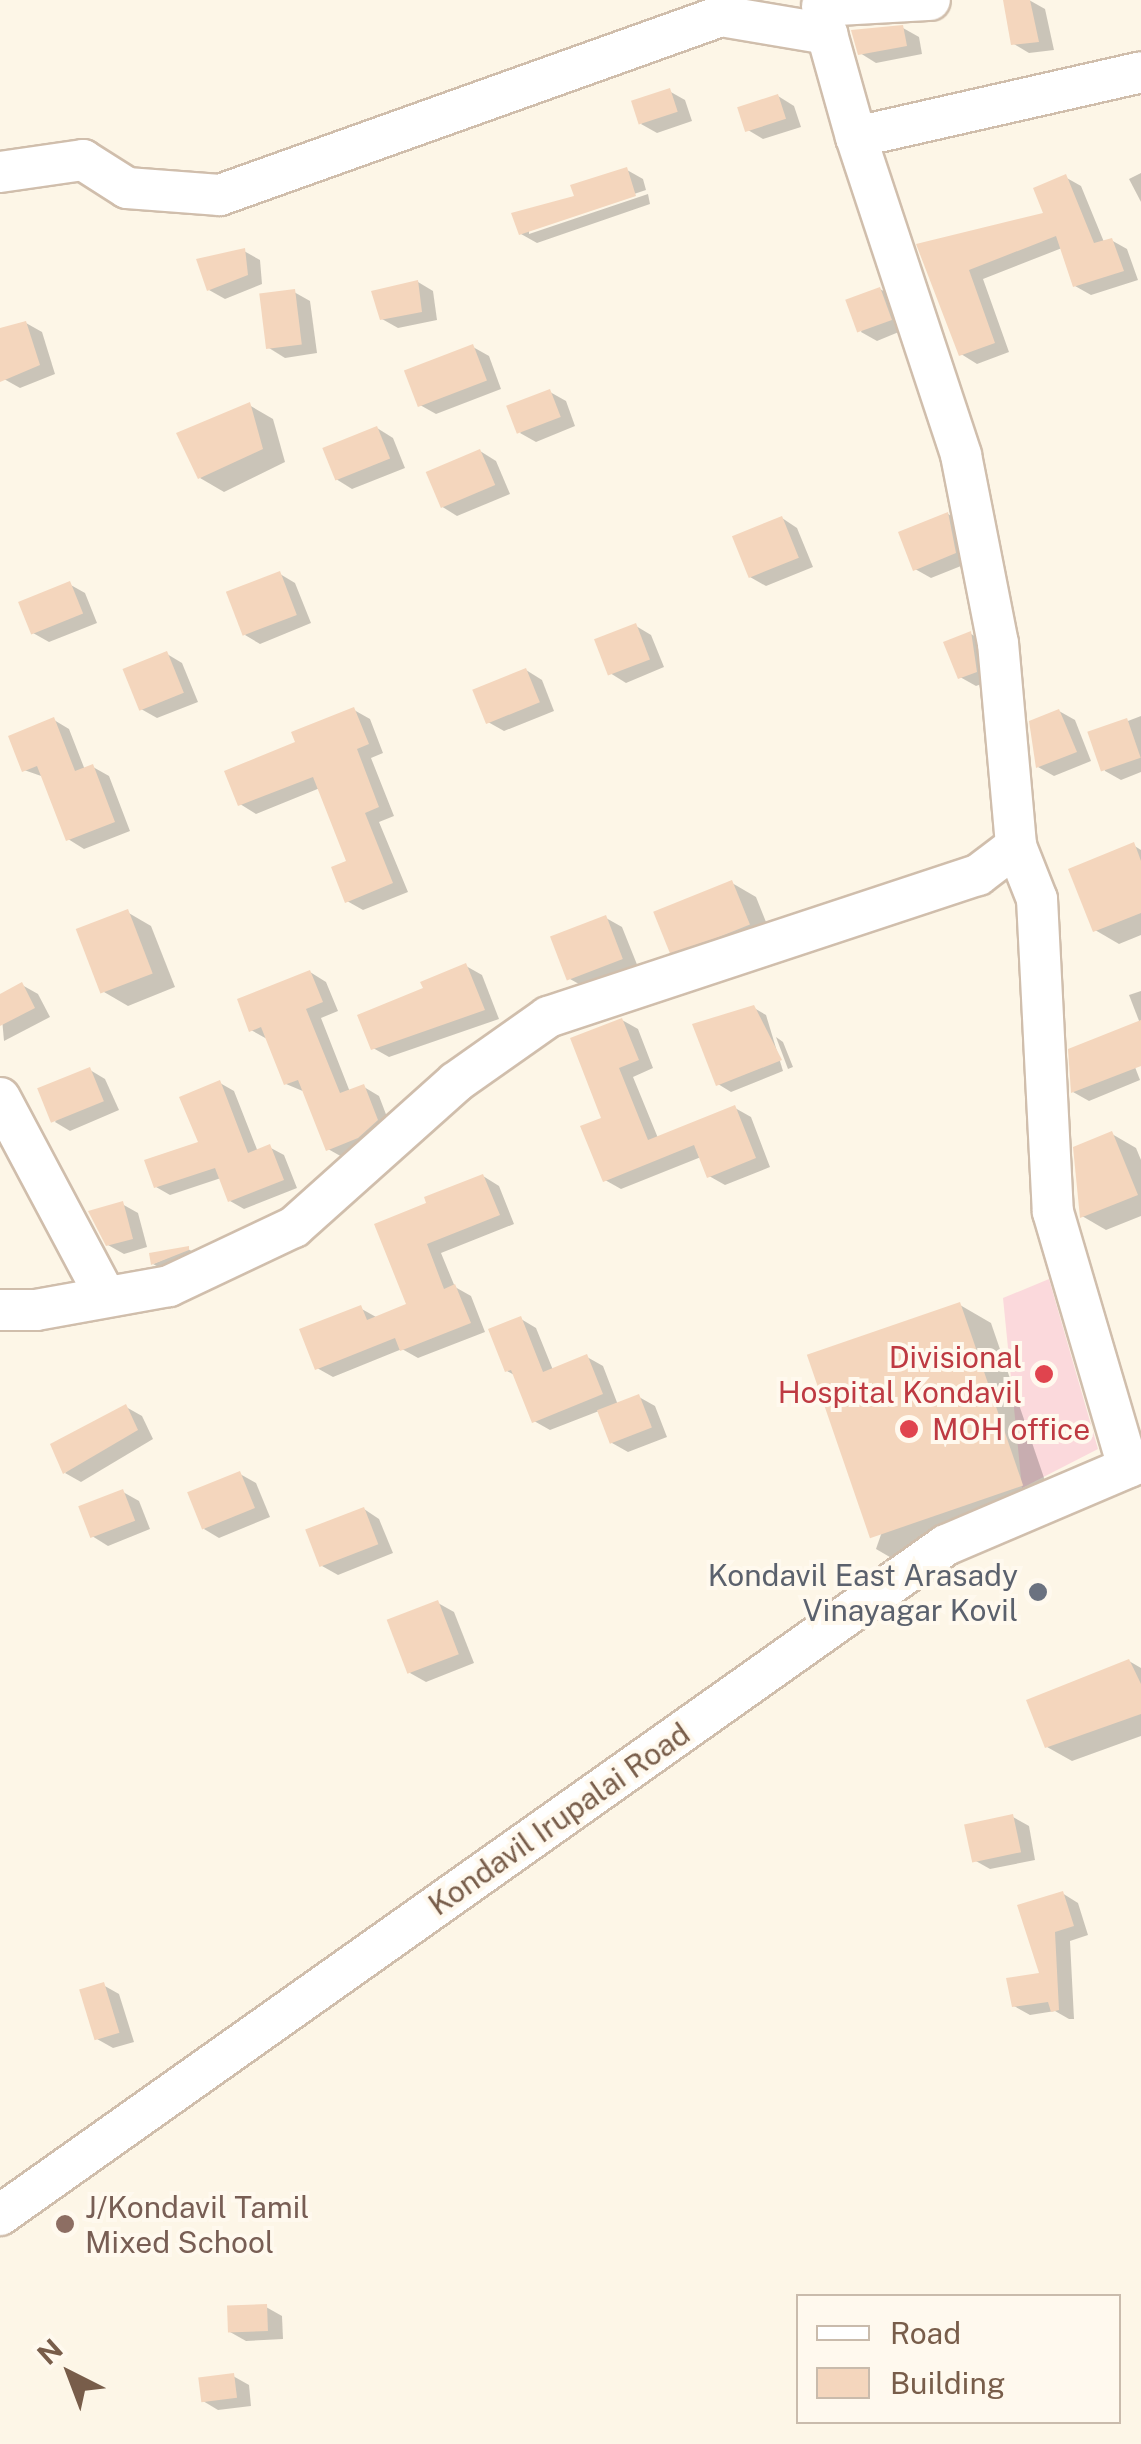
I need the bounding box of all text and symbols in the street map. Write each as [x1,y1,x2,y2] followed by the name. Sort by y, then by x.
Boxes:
[778,1339,1022,1410] place label: Divisional Hospital Kondavil
[1031,1361,1057,1387] marker: Divisional Hospital Kondavil
[932,1411,1091,1447] place label: MOH office
[896,1416,922,1442] marker: MOH office
[708,1557,1018,1628] place label: Kondavil East Arasady Vinayagar Kovil
[1027,1581,1049,1603] marker: Kondavil East Arasady Vinayagar Kovil
[422,1715,696,1923] street label: Kondavil Irupalai Road
[85,2189,309,2260] place label: J/Kondavil Tamil Mixed School
[54,2213,76,2235] marker: J/Kondavil Tamil Mixed School
[796,2294,1121,2424] legend
[890,2315,961,2351] text: Road
[20,2324,120,2424] north arrow
[30,2332,69,2371] text: N
[890,2365,1005,2401] text: Building

